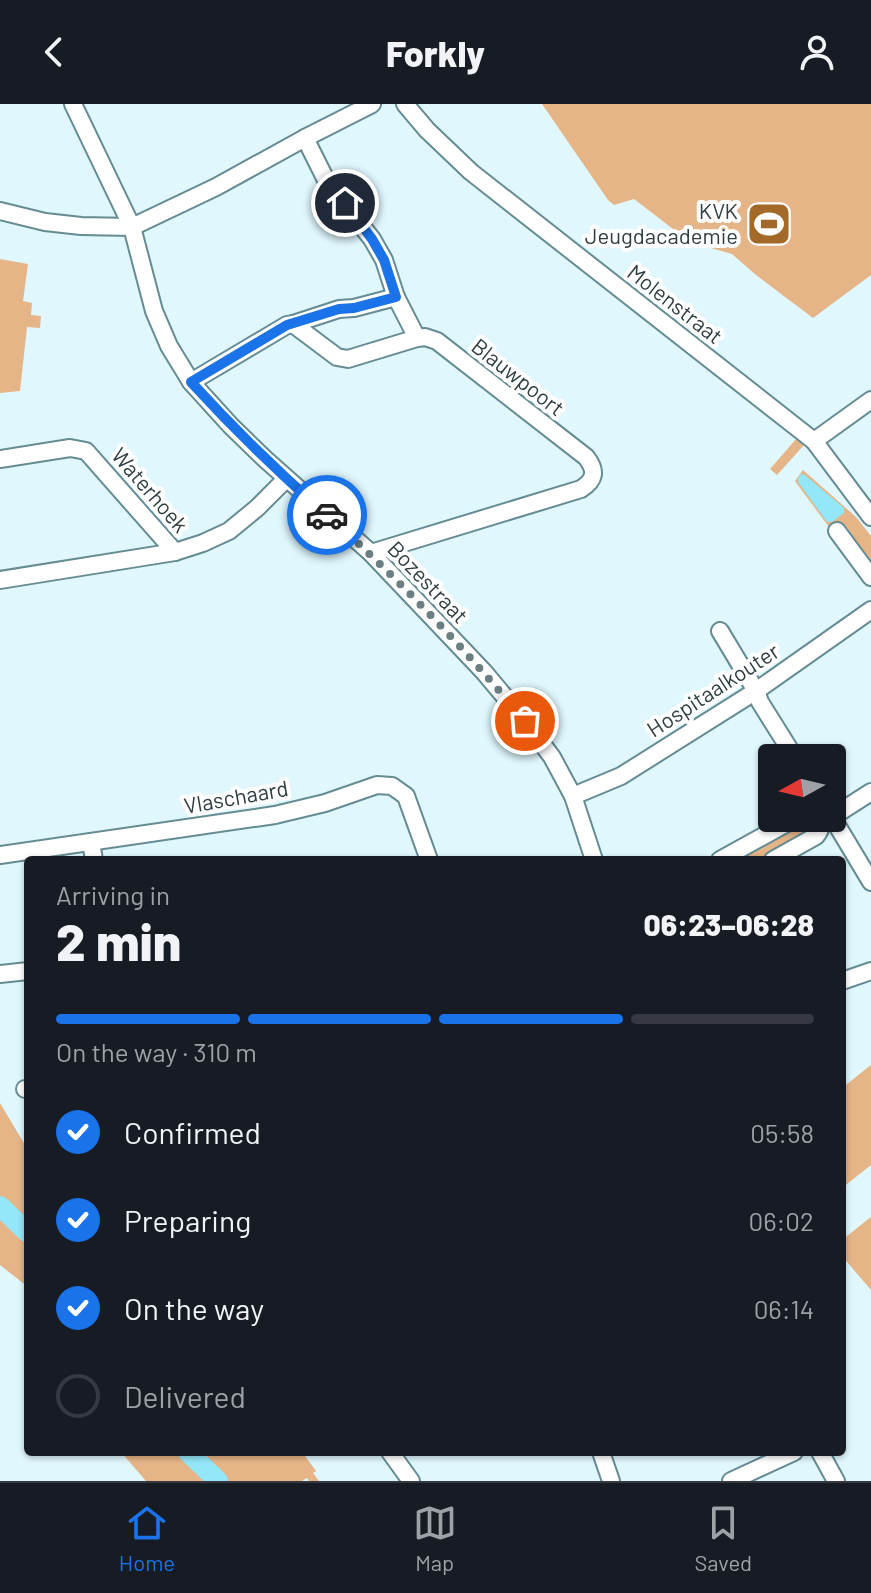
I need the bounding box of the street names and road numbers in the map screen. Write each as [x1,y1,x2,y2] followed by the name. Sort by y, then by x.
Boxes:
[623,258,728,348] street label: Molenstraat
[467,332,570,420] street label: Blauwpoort
[107,442,194,537] street label: Waterhoek
[383,535,474,628] street label: Bozestraat
[642,637,783,741] street label: Hospitaalkouter
[182,774,290,818] street label: Vlaschaard

